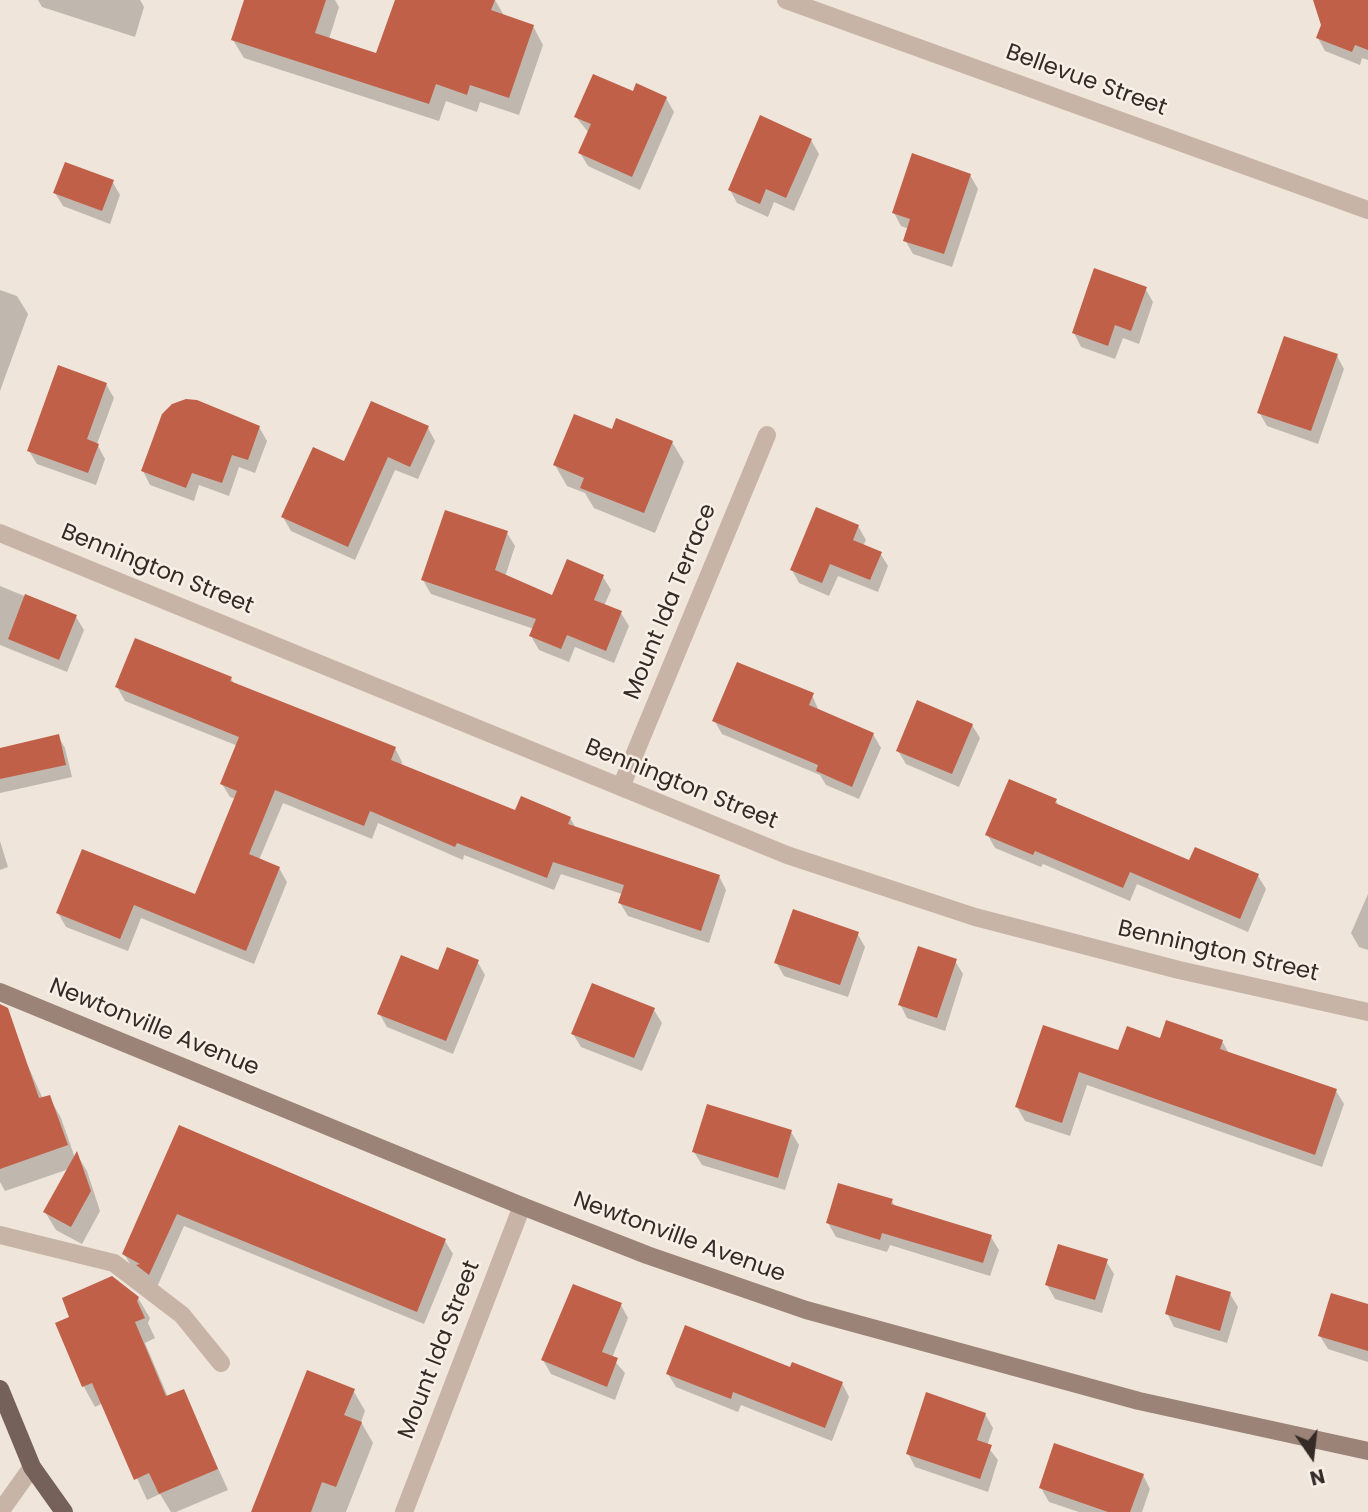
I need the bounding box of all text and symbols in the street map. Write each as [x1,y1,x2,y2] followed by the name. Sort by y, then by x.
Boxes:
[1002,39,1170,123] street label: Bellevue Street
[619,500,723,704] street label: Mount Ida Terrace
[57,519,257,621] street label: Bennington Street
[581,734,781,836] street label: Bennington Street
[1115,915,1321,989] street label: Bennington Street
[45,973,263,1083] street label: Newtonville Avenue
[569,1187,789,1289] street label: Newtonville Avenue
[393,1257,487,1443] street label: Mount Ida Street
[1277,1421,1347,1491] north arrow
[1307,1462,1327,1492] text: N

